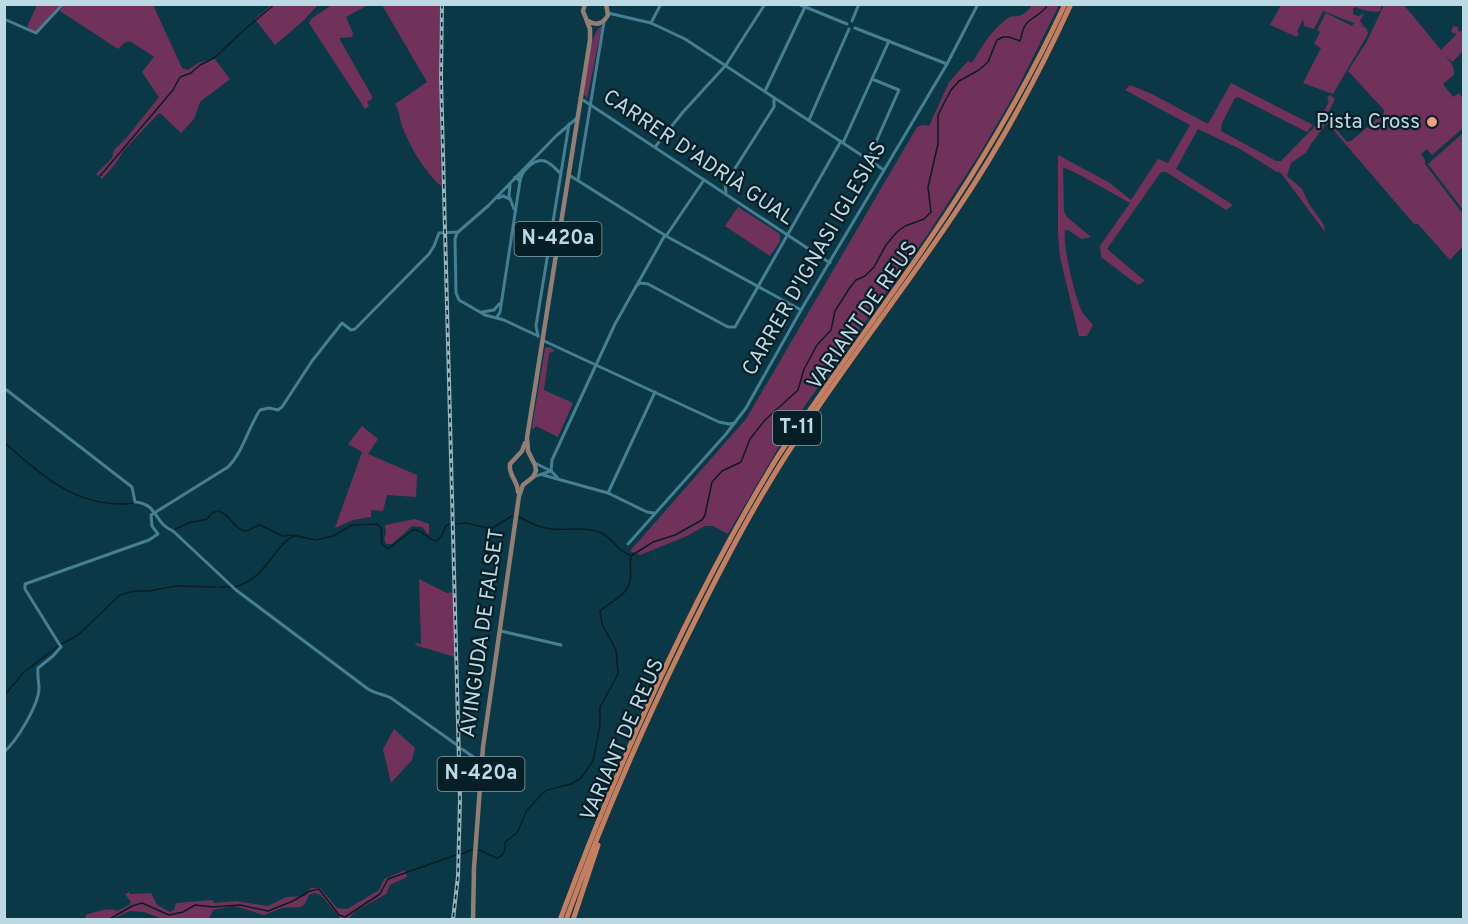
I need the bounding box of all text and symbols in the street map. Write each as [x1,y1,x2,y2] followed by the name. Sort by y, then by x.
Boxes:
[597,83,799,232] street label: CARRER D'ADRIÀ GUAL
[1316,109,1420,136] place label: Pista Cross
[1425,115,1439,129] marker: Pista Cross
[737,137,893,381] street label: CARRER D'IGNASI IGLESIAS
[514,222,602,256] road number: N-420a
[802,236,924,396] street label: VARIANT DE REUS
[773,411,821,445] road number: T-11
[455,527,511,739] street label: AVINGUDA DE FALSET
[575,654,671,826] street label: VARIANT DE REUS
[438,757,524,791] road number: N-420a

